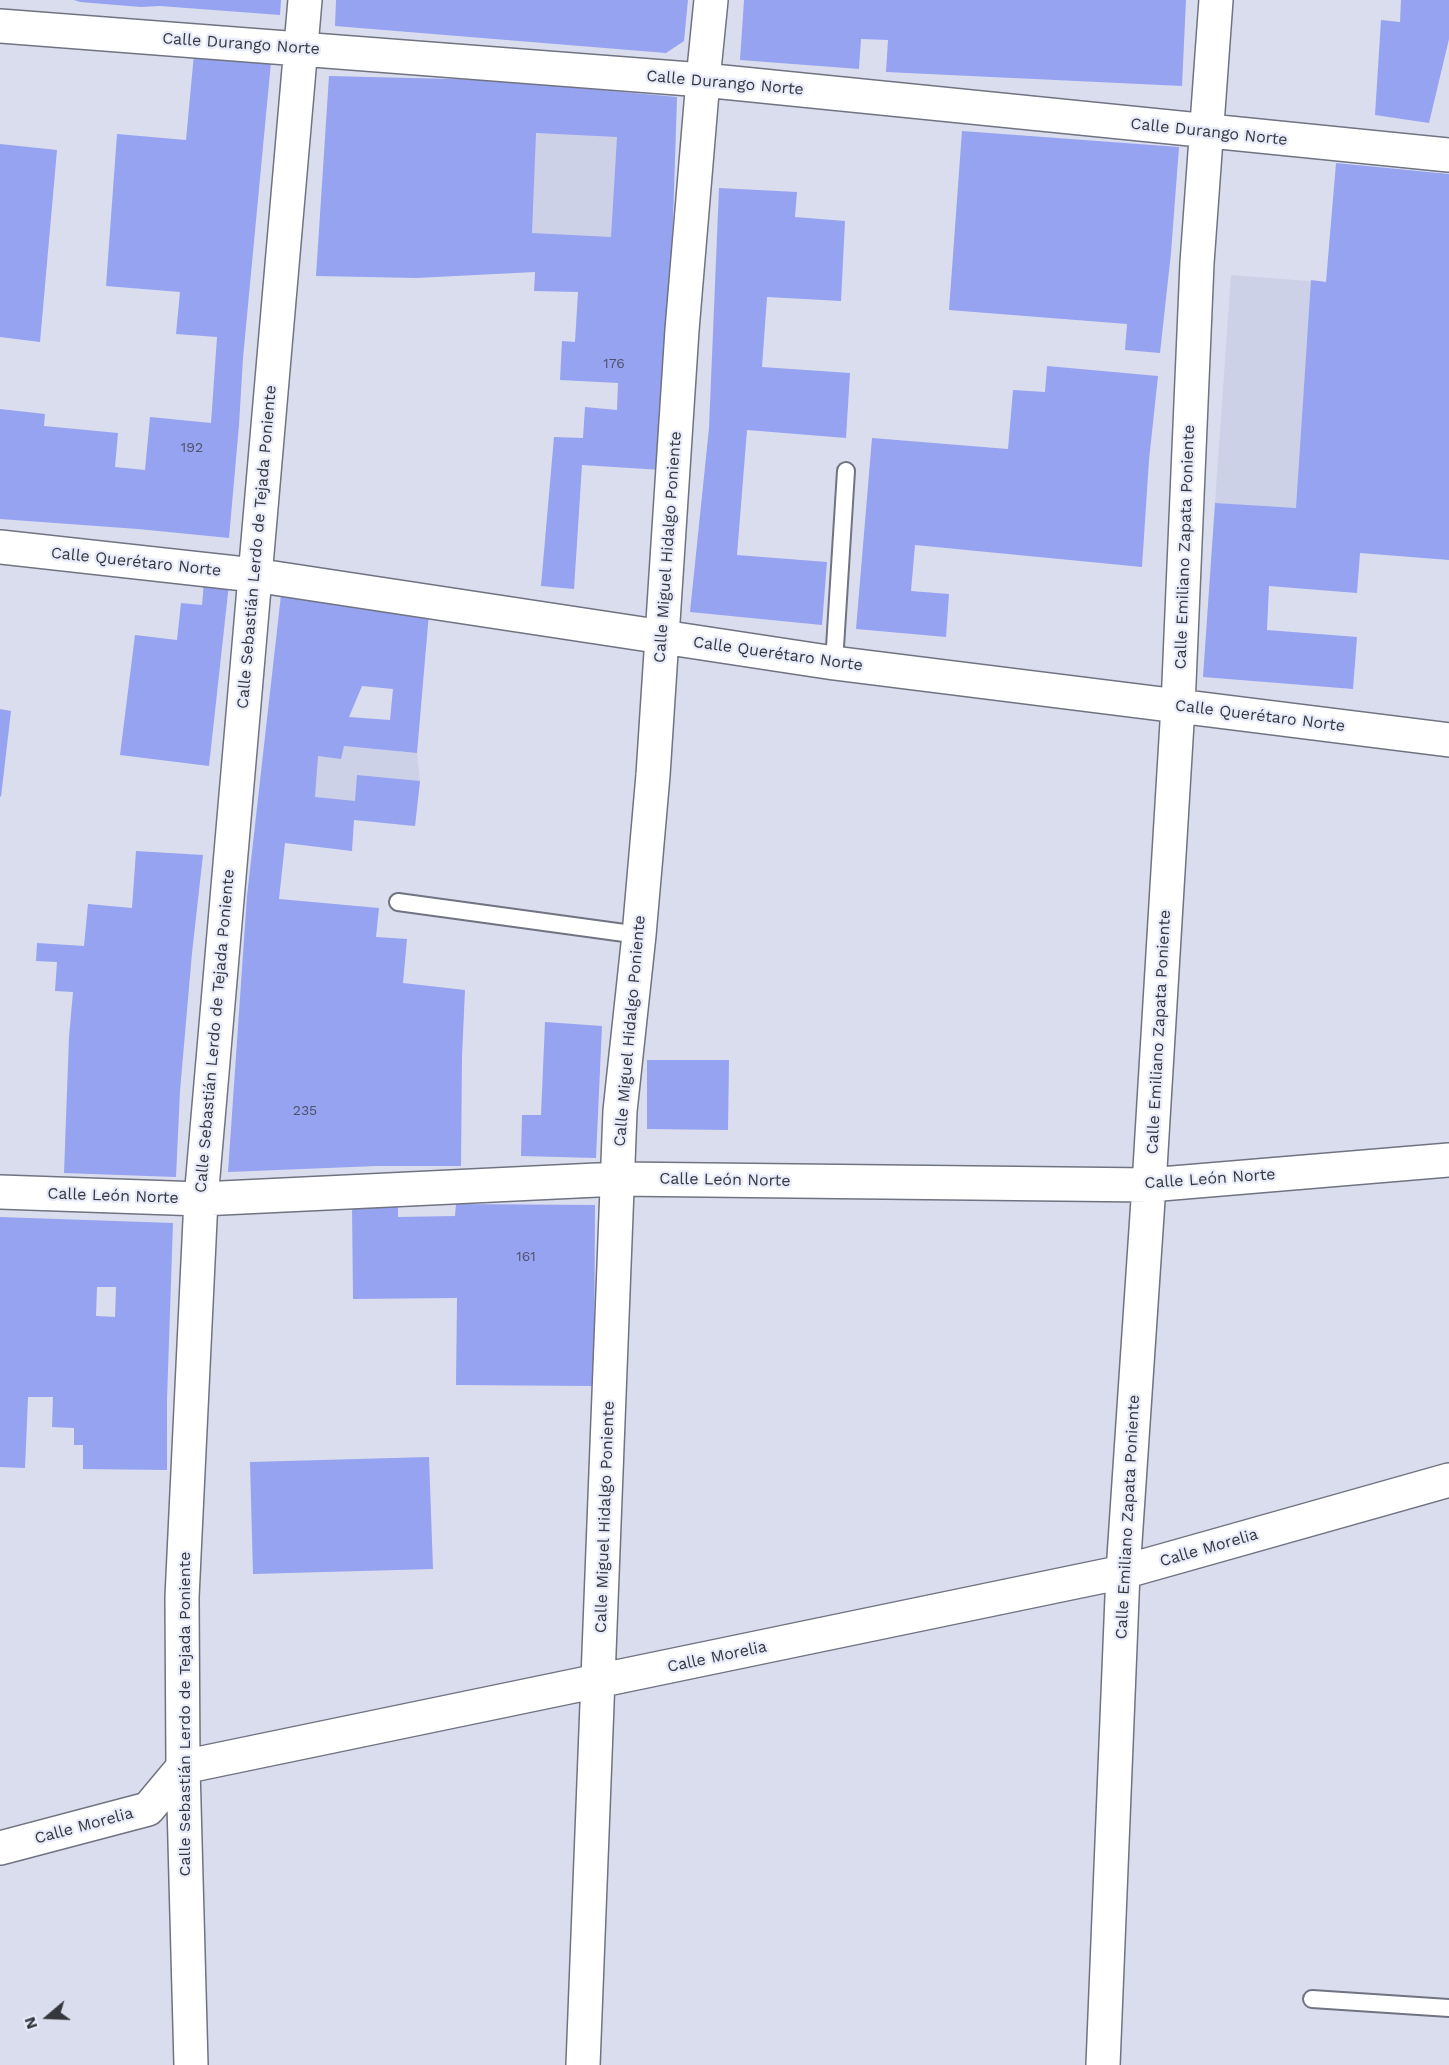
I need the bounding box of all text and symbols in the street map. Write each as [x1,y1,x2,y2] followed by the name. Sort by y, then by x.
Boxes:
[162,29,320,59] street label: Calle Durango Norte
[645,67,805,99] street label: Calle Durango Norte
[1129,114,1289,150] street label: Calle Durango Norte
[603,356,625,372] house number: 176
[233,384,281,710] street label: Calle Sebastián Lerdo de Tejada Poniente
[1171,424,1199,670] street label: Calle Emiliano Zapata Poniente
[650,430,686,664] street label: Calle Miguel Hidalgo Poniente
[181,440,203,456] house number: 192
[50,544,222,580] street label: Calle Querétaro Norte
[692,633,864,675] street label: Calle Querétaro Norte
[1174,696,1346,736] street label: Calle Querétaro Norte
[191,868,239,1194] street label: Calle Sebastián Lerdo de Tejada Poniente
[1143,909,1175,1155] street label: Calle Emiliano Zapata Poniente
[610,914,650,1148] street label: Calle Miguel Hidalgo Poniente
[293,1103,317,1119] house number: 235
[1144,1165,1276,1193] street label: Calle León Norte
[659,1169,791,1191] street label: Calle León Norte
[47,1184,179,1208] street label: Calle León Norte
[516,1249,536,1265] house number: 161
[1112,1394,1144,1640] street label: Calle Emiliano Zapata Poniente
[591,1401,619,1633] street label: Calle Miguel Hidalgo Poniente
[1158,1525,1260,1571] street label: Calle Morelia
[175,1552,195,1876] street label: Calle Sebastián Lerdo de Tejada Poniente
[665,1637,769,1677] street label: Calle Morelia
[33,1804,135,1848] street label: Calle Morelia
[18,1987,78,2047] north arrow
[20,2014,41,2032] text: N

